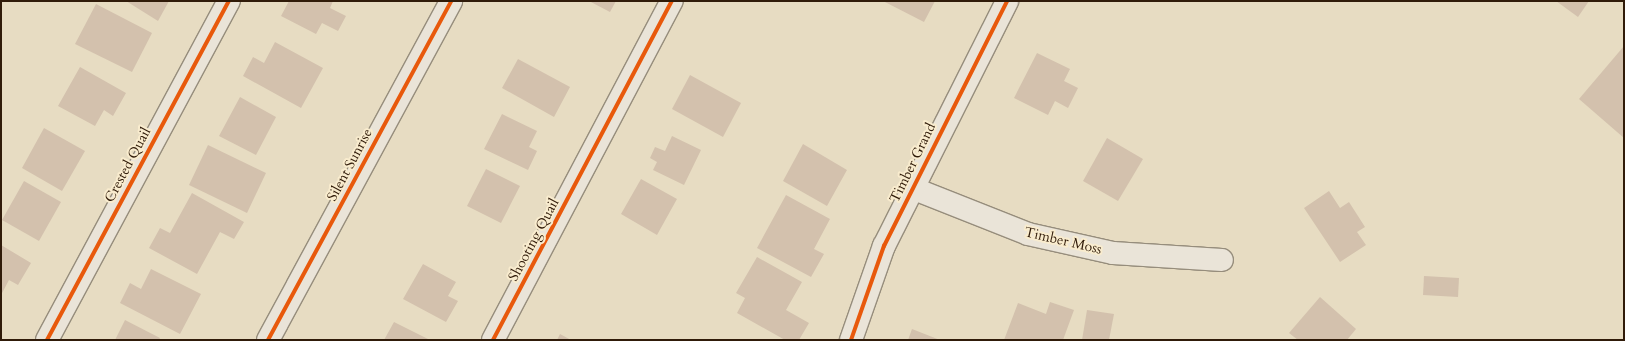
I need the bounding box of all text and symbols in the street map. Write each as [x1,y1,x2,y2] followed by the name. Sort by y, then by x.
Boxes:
[887,120,939,206] street label: Timber Grand
[101,125,155,205] street label: Crested Quail
[324,126,376,204] street label: Silent Sunrise
[505,196,563,284] street label: Shooting Quail
[1023,224,1103,258] street label: Timber Moss

